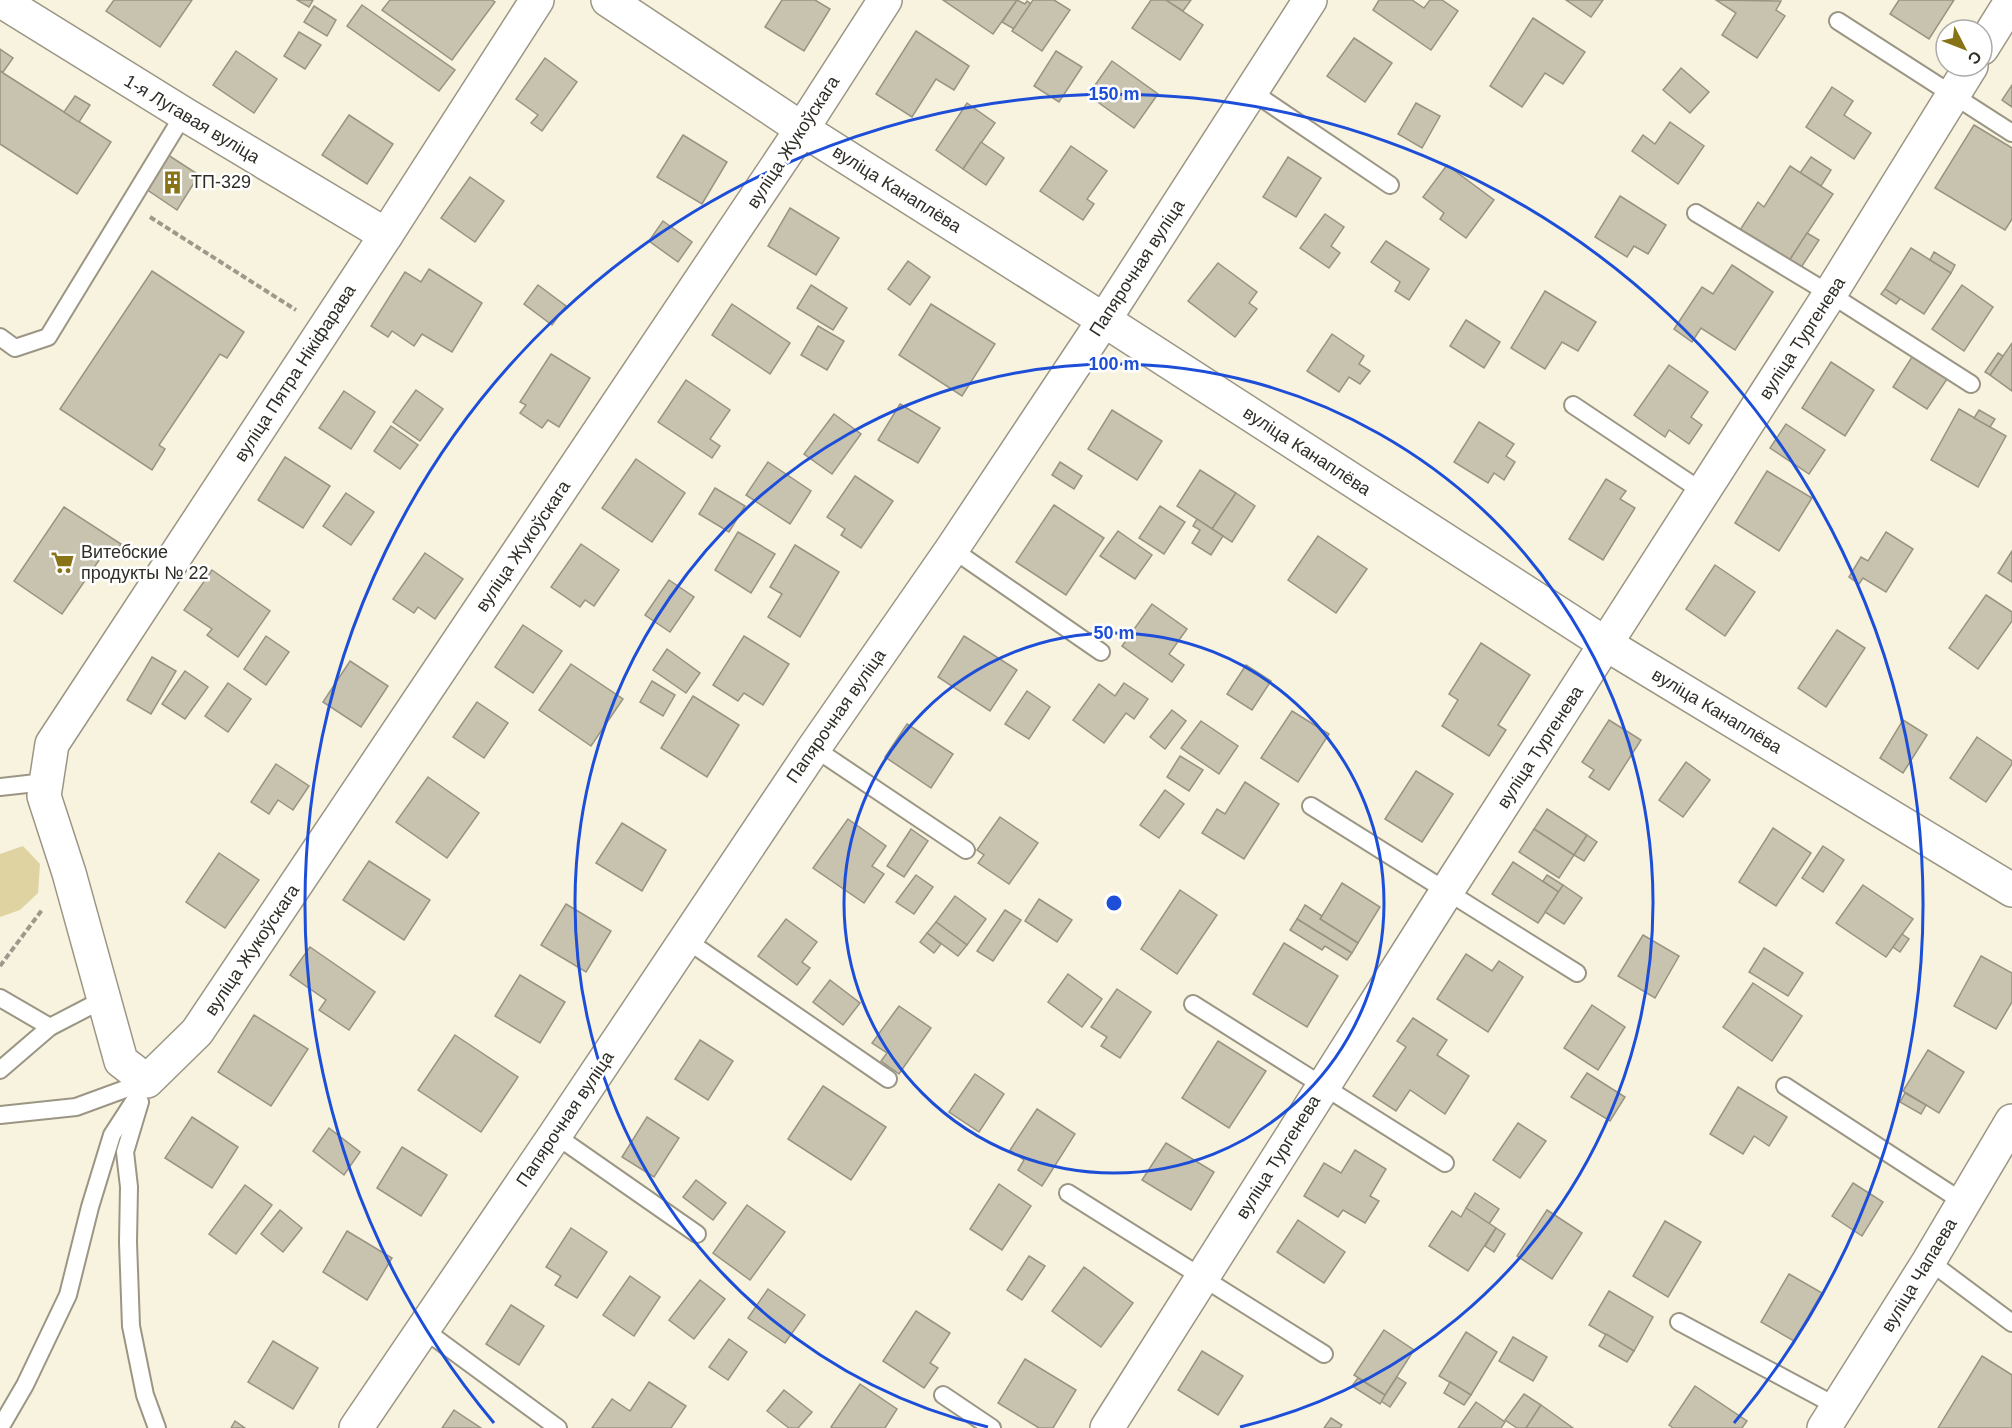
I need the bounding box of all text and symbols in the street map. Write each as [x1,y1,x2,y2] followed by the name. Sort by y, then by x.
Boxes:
[1934,18,1994,78] north arrow
[1964,48,1985,68] text: С
[121,71,264,168] street label: 1-я Лугавая вуліца
[743,71,844,212] street label: вуліца Жукоўскага
[1088,84,1140,104] text: 150 m
[829,141,966,237] street label: вуліца Канаплёва
[160,169,186,195] building icon: ТП-329
[191,172,251,192] place label: ТП-329
[1085,195,1189,340] street label: Папярочная вуліца
[1755,272,1850,403] street label: вуліца Тургенева
[230,280,360,465] street label: вуліца Пятра Нікіфарава
[1088,354,1140,374] text: 100 m
[1240,402,1375,500] street label: вуліца Канаплёва
[472,476,575,615] street label: вуліца Жукоўскага
[81,542,208,583] place label: Витебские продукты № 22
[50,549,76,575] supermarket icon: Витебские продукты № 22
[1093,623,1135,643] text: 50 m
[782,644,890,787] street label: Папярочная вуліца
[1649,664,1786,758] street label: вуліца Канаплёва
[1493,681,1588,812] street label: вуліца Тургенева
[201,880,304,1019] street label: вуліца Жукоўскага
[1104,893,1124,913] centre of rings
[512,1047,618,1190] street label: Папярочная вуліца
[1232,1091,1325,1222] street label: вуліца Тургенева
[1877,1214,1961,1335] street label: вуліца Чапаева

